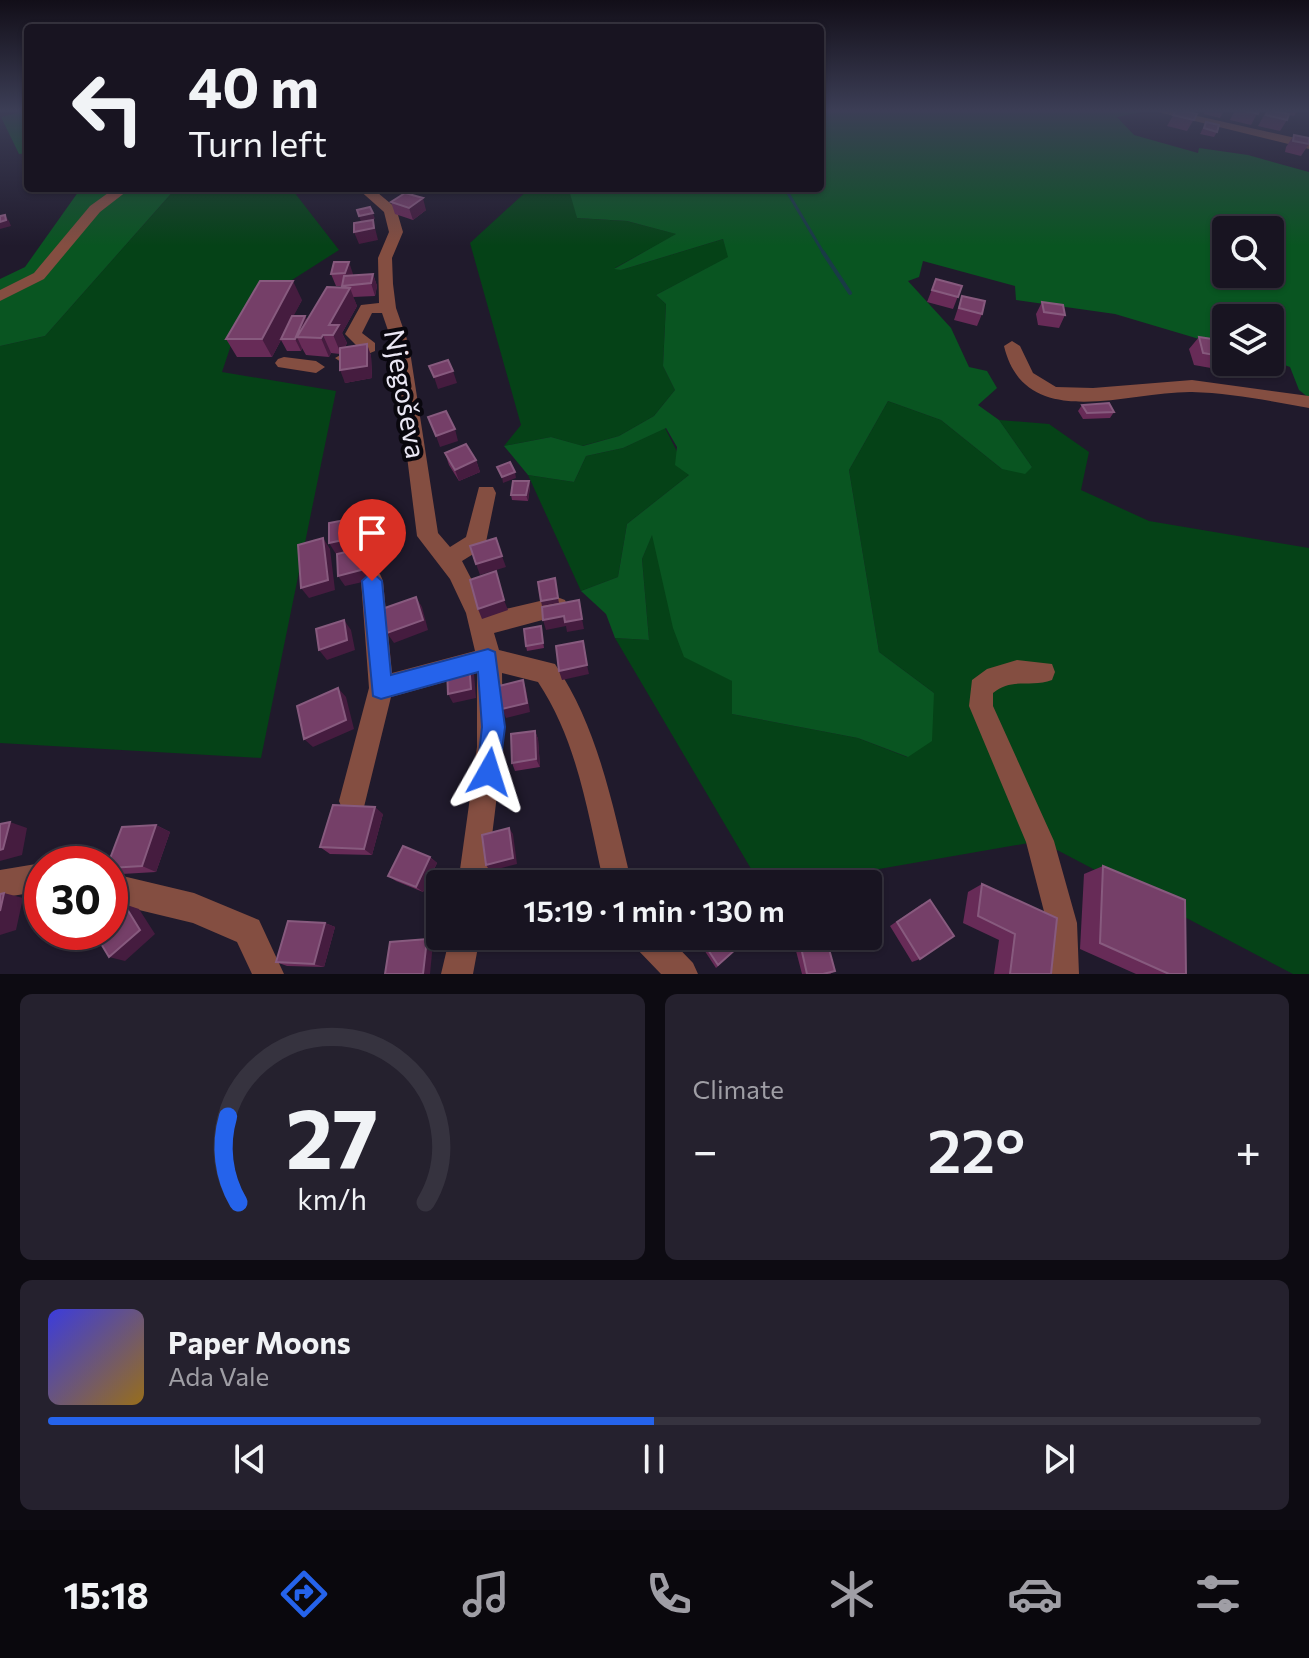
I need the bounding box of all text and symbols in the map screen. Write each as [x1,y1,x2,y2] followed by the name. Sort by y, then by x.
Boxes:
[188,51,319,120] text: 40 m
[56,56,160,160] icon: left
[188,120,327,164] text: Turn left
[1212,216,1284,376] map controls
[1212,216,1284,288] button: search
[1212,304,1284,376] button: layers
[378,327,434,461] street label: Njegoševa
[338,499,406,581] pin
[350,511,394,555] icon: arrive
[447,730,531,814] position arrow
[24,846,128,950] speed limit sign: 30
[523,891,785,928] text: 15:19 · 1 min · 130 m
[693,1073,784,1104] text: Climate
[286,1084,379,1186] text: 27
[928,1112,1025,1185] text: 22°
[693,1122,718,1176] text: −
[1235,1122,1261,1176] text: +
[297,1181,367,1216] text: km/h
[168,1323,351,1360] text: Paper Moons
[168,1360,269,1391] text: Ada Vale
[228,1437,272,1481] icon: previous
[632,1437,676,1481] icon: pause
[1037,1437,1081,1481] icon: next
[276,1566,332,1622] icon: directions
[458,1566,514,1622] icon: music
[641,1566,697,1622] icon: phone
[824,1566,880,1622] icon: climate
[1007,1566,1063,1622] icon: car
[1190,1566,1246,1622] icon: filters
[63,1572,149,1616] text: 15:18

